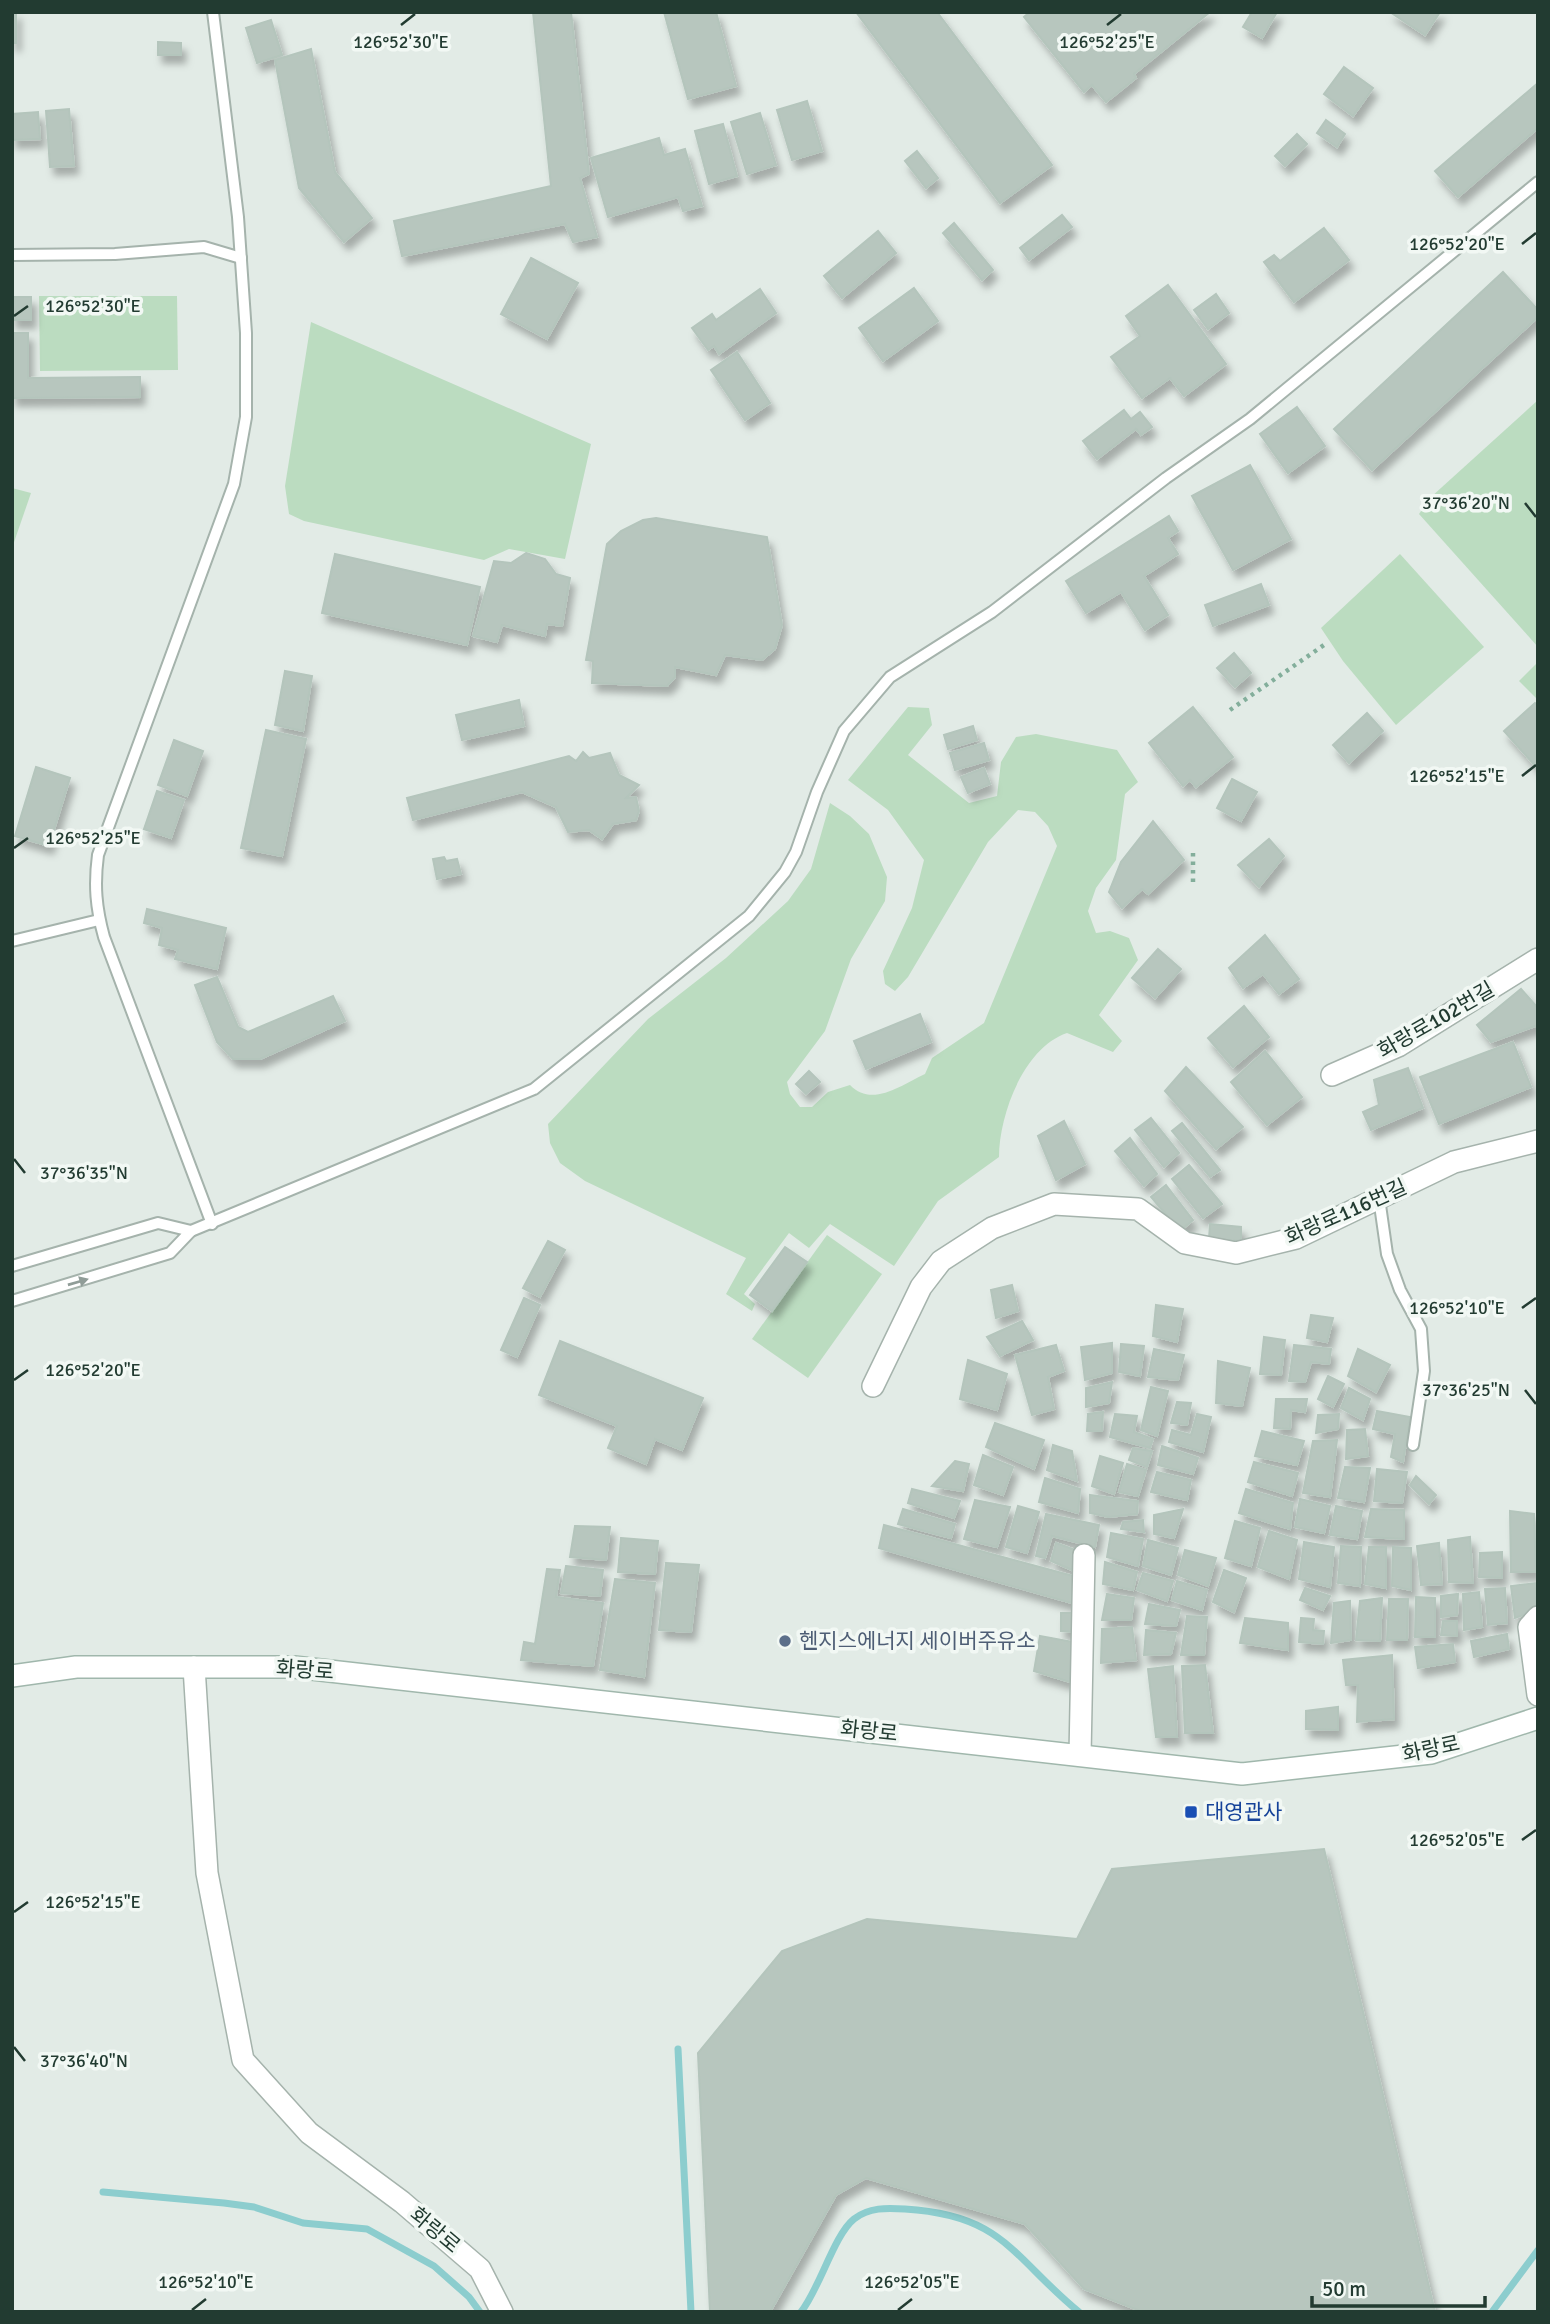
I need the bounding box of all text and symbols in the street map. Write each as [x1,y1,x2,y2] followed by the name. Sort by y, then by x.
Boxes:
[353,31,449,53] text: 126°52'30"E
[1059,31,1155,53] text: 126°52'25"E
[1409,233,1505,255] text: 126°52'20"E
[45,295,141,317] text: 126°52'30"E
[1422,492,1510,514] text: 37°36'20"N
[1409,765,1505,787] text: 126°52'15"E
[45,827,141,849] text: 126°52'25"E
[1373,976,1499,1064] street label: 화랑로102번길
[40,1162,128,1184] text: 37°36'35"N
[1281,1174,1411,1250] street label: 화랑로116번길
[67,1276,88,1286] one-way arrow
[1409,1297,1505,1319] text: 126°52'10"E
[45,1359,141,1381] text: 126°52'20"E
[1422,1379,1510,1401] text: 37°36'25"N
[799,1628,1035,1654] place label: 헨지스에너지 세이버주유소
[777,1633,793,1649] marker: 헨지스에너지 세이버주유소
[275,1655,335,1685] street label: 화랑로
[839,1715,899,1747] street label: 화랑로
[1400,1730,1462,1768] street label: 화랑로
[1205,1799,1282,1825] place label: 대영관사
[1183,1804,1199,1820] marker: 대영관사
[1409,1829,1505,1851] text: 126°52'05"E
[45,1891,141,1913] text: 126°52'15"E
[40,2050,128,2072] text: 37°36'40"N
[404,2201,466,2259] street label: 화랑로
[1312,2264,1485,2308] scale bar
[158,2271,254,2293] text: 126°52'10"E
[864,2271,960,2293] text: 126°52'05"E
[1322,2276,1366,2302] text: 50 m

